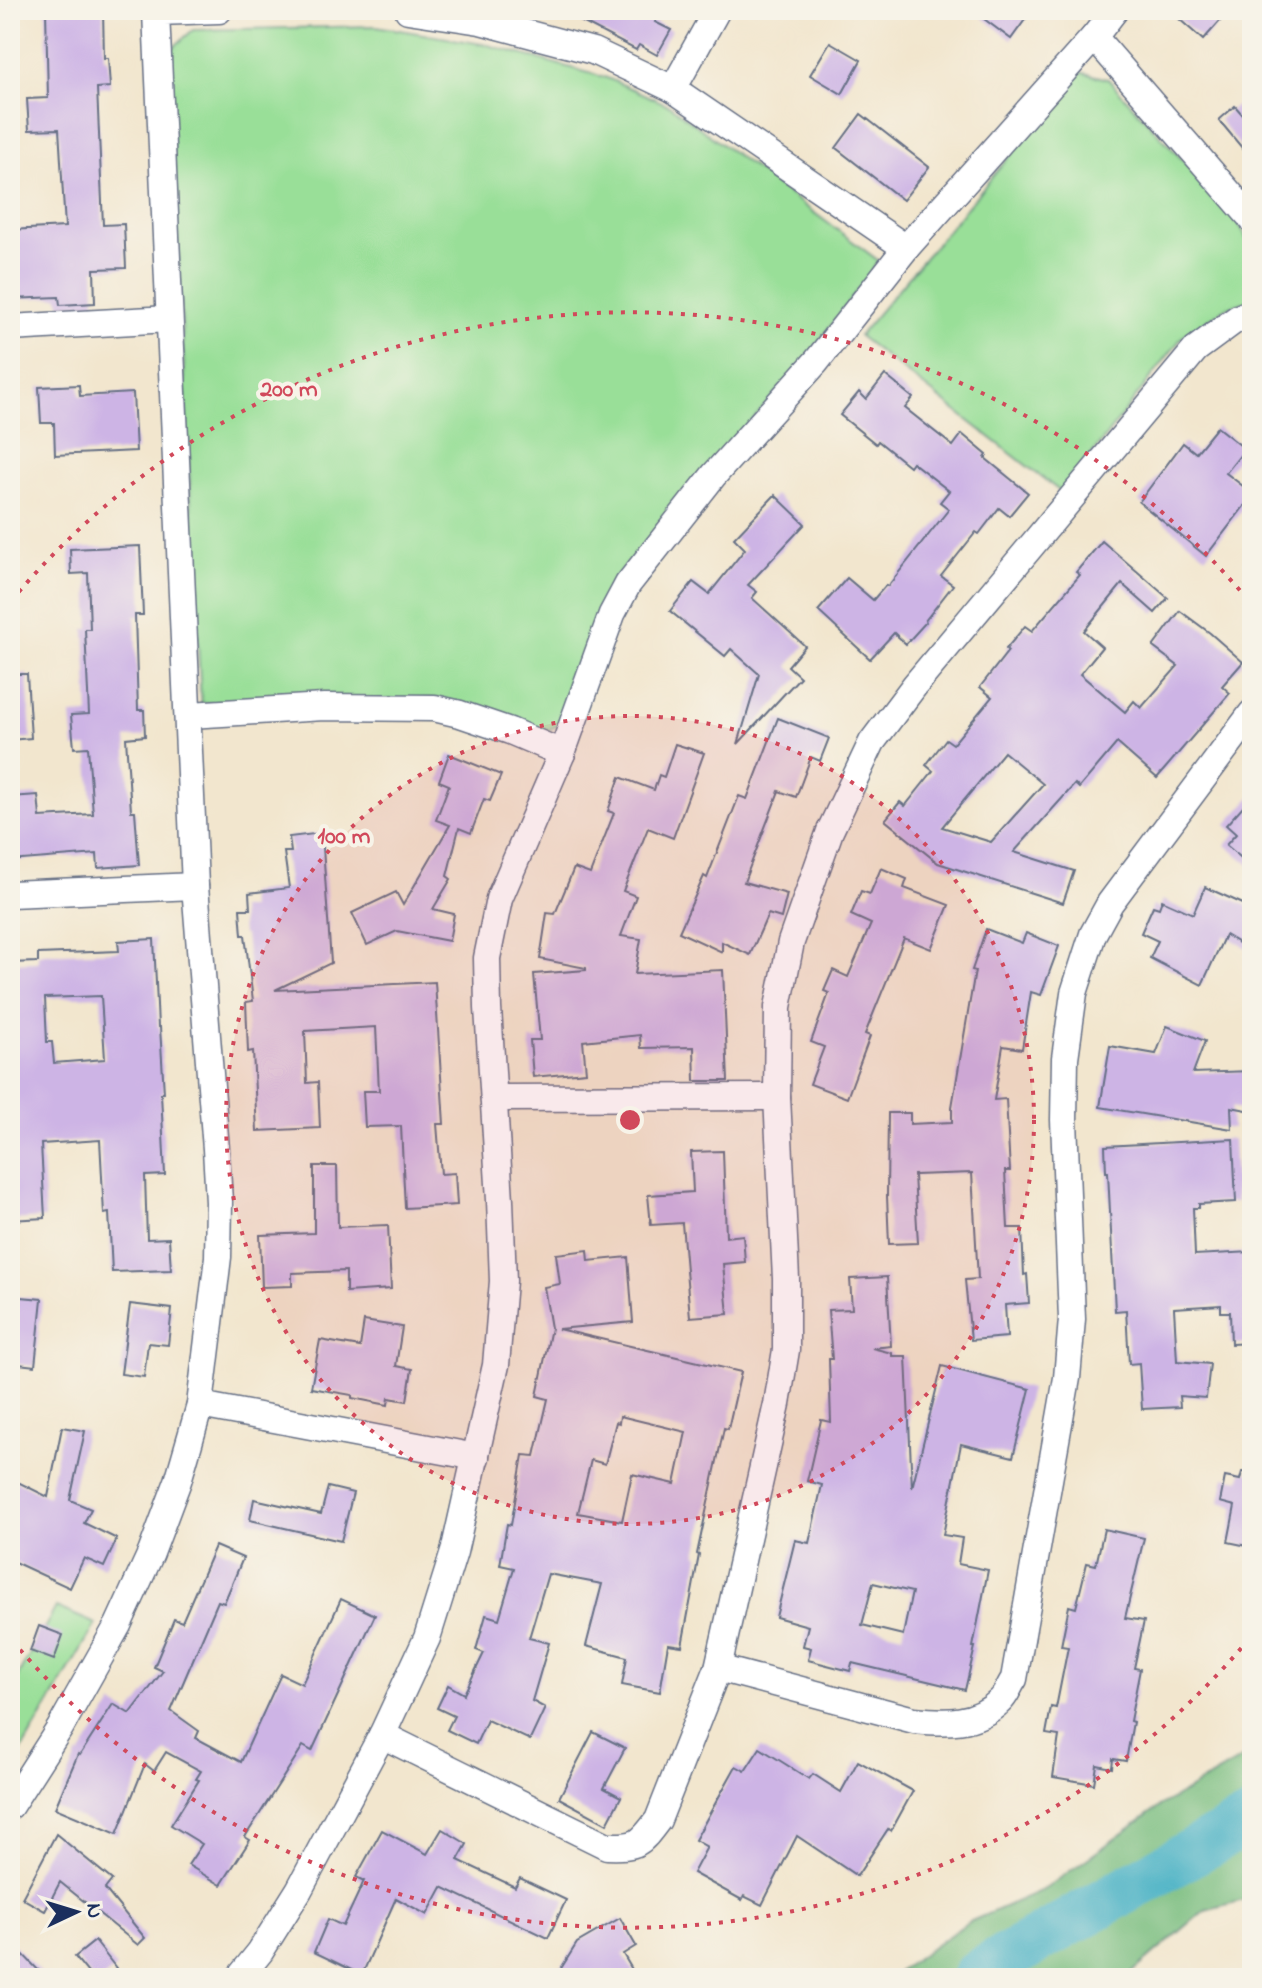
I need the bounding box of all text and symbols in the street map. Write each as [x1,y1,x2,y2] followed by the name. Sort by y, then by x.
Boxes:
[259,373,318,408] text: 200 m
[318,820,371,855] text: 100 m
[616,1106,644,1134] centre of rings
[36,1872,116,1952] north arrow
[76,1902,109,1919] text: N

